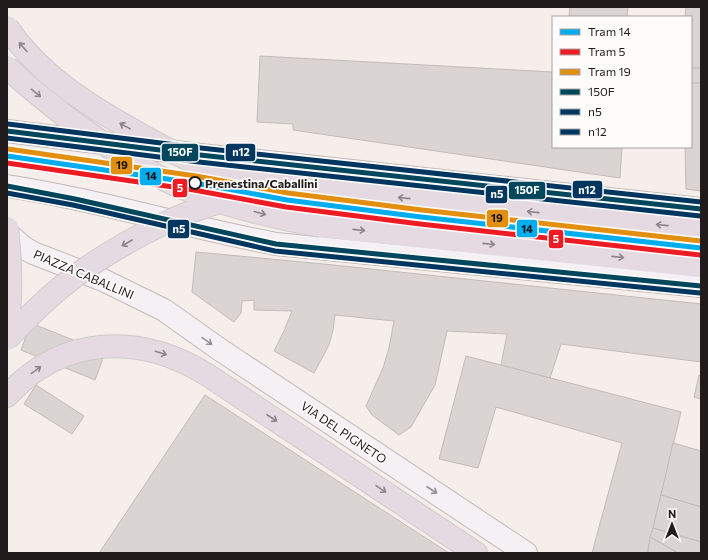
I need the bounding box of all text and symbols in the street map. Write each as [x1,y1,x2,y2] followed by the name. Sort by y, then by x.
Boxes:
[552,16,692,148] legend
[588,24,631,38] text: Tram 14
[18,42,27,53] one-way arrow
[588,44,625,58] text: Tram 5
[588,64,631,78] text: Tram 19
[588,84,615,98] text: 150F
[31,89,42,97] one-way arrow
[588,104,602,118] text: n5
[119,122,131,130] one-way arrow
[588,124,607,138] text: n12
[161,143,199,162] line badge: 150F
[225,143,256,162] line badge: n12
[167,145,193,158] text: 150F
[232,145,250,158] text: n12
[110,156,133,175] line badge: 19
[116,158,128,171] text: 19
[139,167,162,186] line badge: 14
[145,169,157,182] text: 14
[188,176,202,190] marker: Prenestina/Caballini
[205,176,318,190] place label: Prenestina/Caballini
[172,178,188,198] line badge: 5
[572,180,603,199] line badge: n12
[177,181,183,194] text: 5
[508,181,546,200] line badge: 150F
[514,183,540,196] text: 150F
[578,183,596,196] text: n12
[485,185,508,204] line badge: n5
[491,187,503,200] text: n5
[398,194,411,202] one-way arrow
[527,208,540,215] one-way arrow
[486,209,509,228] line badge: 19
[253,210,266,218] one-way arrow
[491,211,503,224] text: 19
[167,219,190,239] line badge: n5
[516,219,538,238] line badge: 14
[656,221,669,229] one-way arrow
[173,222,185,235] text: n5
[521,222,533,235] text: 14
[352,227,365,234] one-way arrow
[548,229,564,249] line badge: 5
[553,232,559,245] text: 5
[121,240,133,248] one-way arrow
[482,240,495,248] one-way arrow
[32,246,136,302] street label: PIAZZA CABALLINI
[611,254,624,261] one-way arrow
[201,337,212,345] one-way arrow
[154,350,167,357] one-way arrow
[31,366,42,374] one-way arrow
[299,398,390,466] street label: VIA DEL PIGNETO
[267,414,278,422] one-way arrow
[375,485,386,493] one-way arrow
[426,486,437,494] one-way arrow
[652,504,692,544] north arrow
[668,507,676,520] text: N

